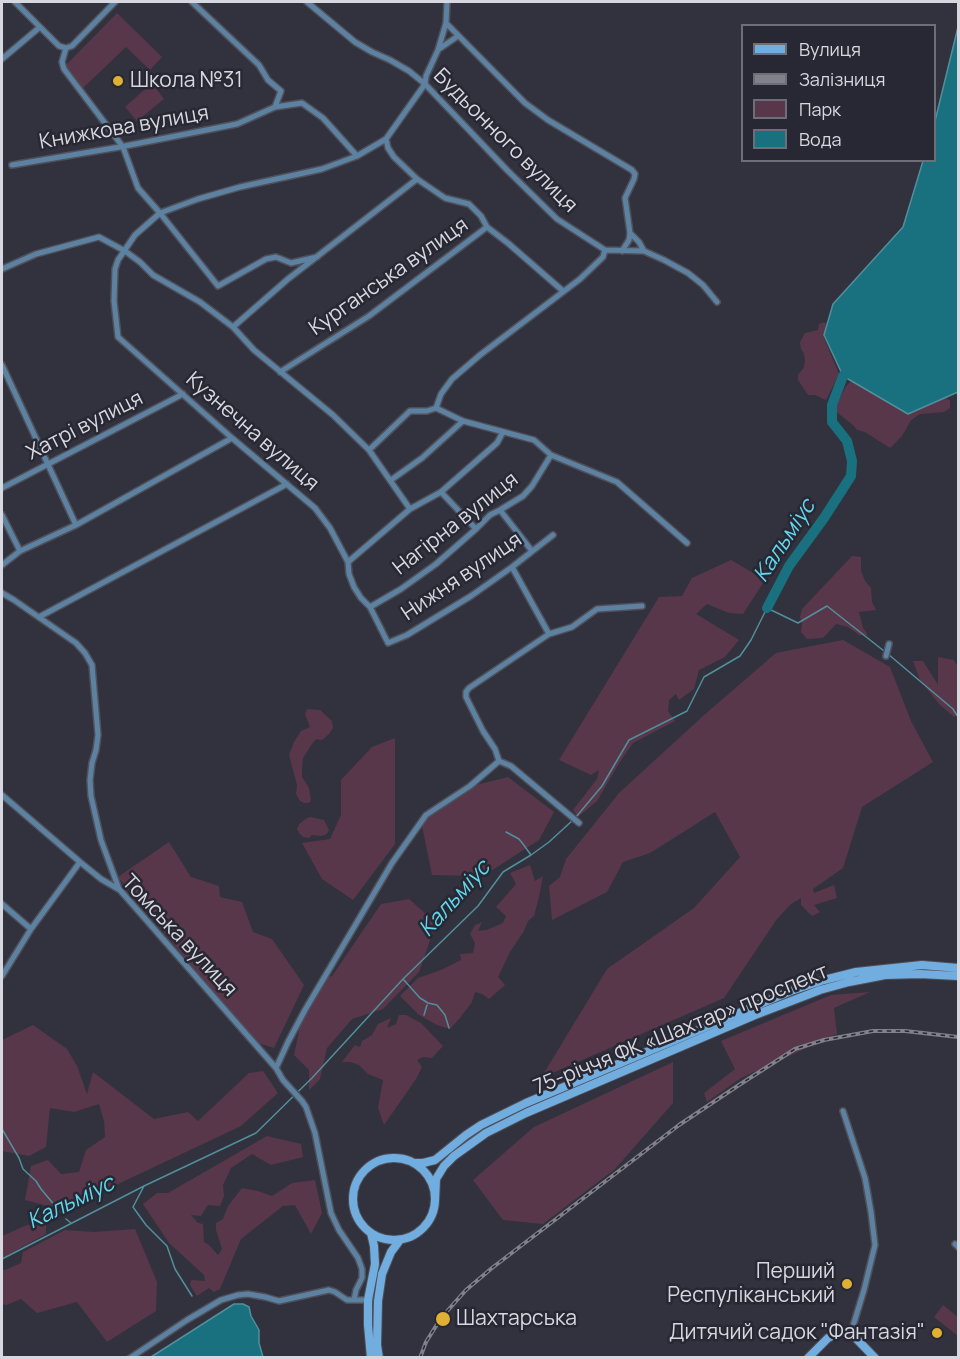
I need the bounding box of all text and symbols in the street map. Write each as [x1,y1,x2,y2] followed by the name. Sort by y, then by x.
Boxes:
[741,24,936,162] legend
[799,37,861,61] text: Вулиця
[428,64,582,218] street label: Будьонного вулиця
[799,67,885,91] text: Залізниця
[130,68,243,94] place label: Школа №31
[111,74,125,88] marker: Школа №31
[799,97,841,121] text: Парк
[37,101,211,155] street label: Книжкова вулиця
[799,127,841,151] text: Вода
[305,213,473,341] street label: Курганська вулиця
[180,367,324,497] street label: Кузнечна вулиця
[23,386,147,466] street label: Хатрі вулиця
[388,467,524,581] street label: Нагірна вулиця
[748,495,822,587] water label: Кальміус
[397,527,527,627] street label: Нижня вулиця
[414,855,496,943] water label: Кальміус
[116,870,242,1002] street label: Томська вулиця
[530,959,832,1101] street label: 75-річчя ФК «Шахтар» проспект
[23,1171,119,1235] water label: Кальміус
[667,1259,835,1309] place label: Перший Респуліканський
[840,1277,854,1291] marker: Перший Респуліканський
[456,1306,577,1332] place label: Шахтарська
[434,1310,452,1328] marker: Шахтарська
[669,1320,925,1346] place label: Дитячий садок "Фантазія"
[930,1326,944,1340] marker: Дитячий садок "Фантазія"

